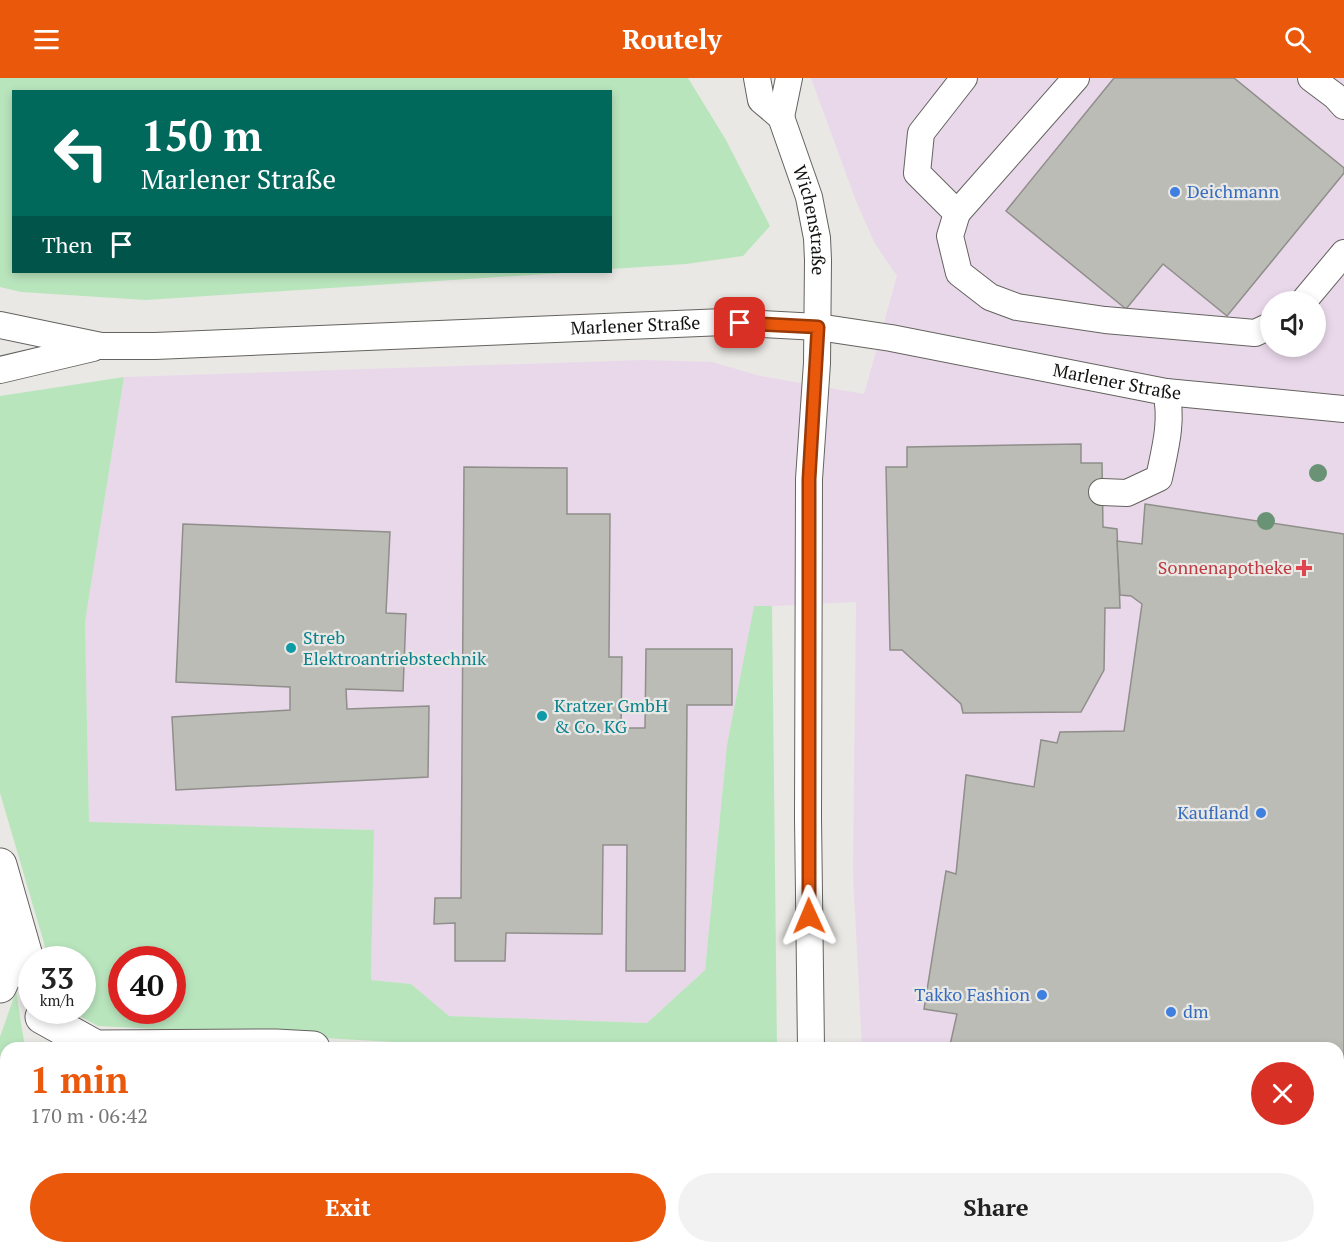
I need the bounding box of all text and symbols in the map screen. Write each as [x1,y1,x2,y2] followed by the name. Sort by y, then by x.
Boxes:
[622,21,722,57] text: Routely
[30,23,63,56] icon: menu
[1281,23,1314,56] icon: search
[141,107,262,163] text: 150 m
[42,114,120,192] icon: left
[141,161,336,197] text: Marlener Straße
[788,162,831,276] street label: Wichenstraße
[1187,179,1279,203] place label: Deichmann
[1168,185,1182,199] marker: Deichmann
[105,228,138,261] icon: arrive
[42,230,93,259] text: Then
[1260,291,1326,357] map controls
[1260,291,1326,357] button: sound
[714,297,765,348] pin
[723,306,756,339] icon: arrive
[570,310,701,339] street label: Marlener Straße
[1051,357,1182,404] street label: Marlener Straße
[1158,555,1292,579] place label: Sonnenapotheke
[1297,561,1311,575] marker: Sonnenapotheke
[303,625,487,670] place label: Streb Elektroantriebstechnik
[284,641,298,655] marker: Streb Elektroantriebstechnik
[554,693,668,738] place label: Kratzer GmbH & Co. KG
[535,709,549,723] marker: Kratzer GmbH & Co. KG
[1177,800,1249,824] place label: Kaufland
[1254,806,1268,820] marker: Kaufland
[777,884,841,948] position arrow
[108,946,186,1024] speed limit sign: 40
[40,958,74,998] text: 33
[914,982,1030,1006] place label: Takko Fashion
[1035,988,1049,1002] marker: Takko Fashion
[40,990,74,1010] text: km/h
[1183,999,1209,1023] place label: dm
[1164,1005,1178,1019] marker: dm
[30,1056,128,1103] text: 1 min
[1251,1062,1314,1125] button: close
[30,1102,148,1129] text: 170 m · 06:42
[30,1173,666,1242] button: Exit
[678,1173,1314,1242] button: Share

